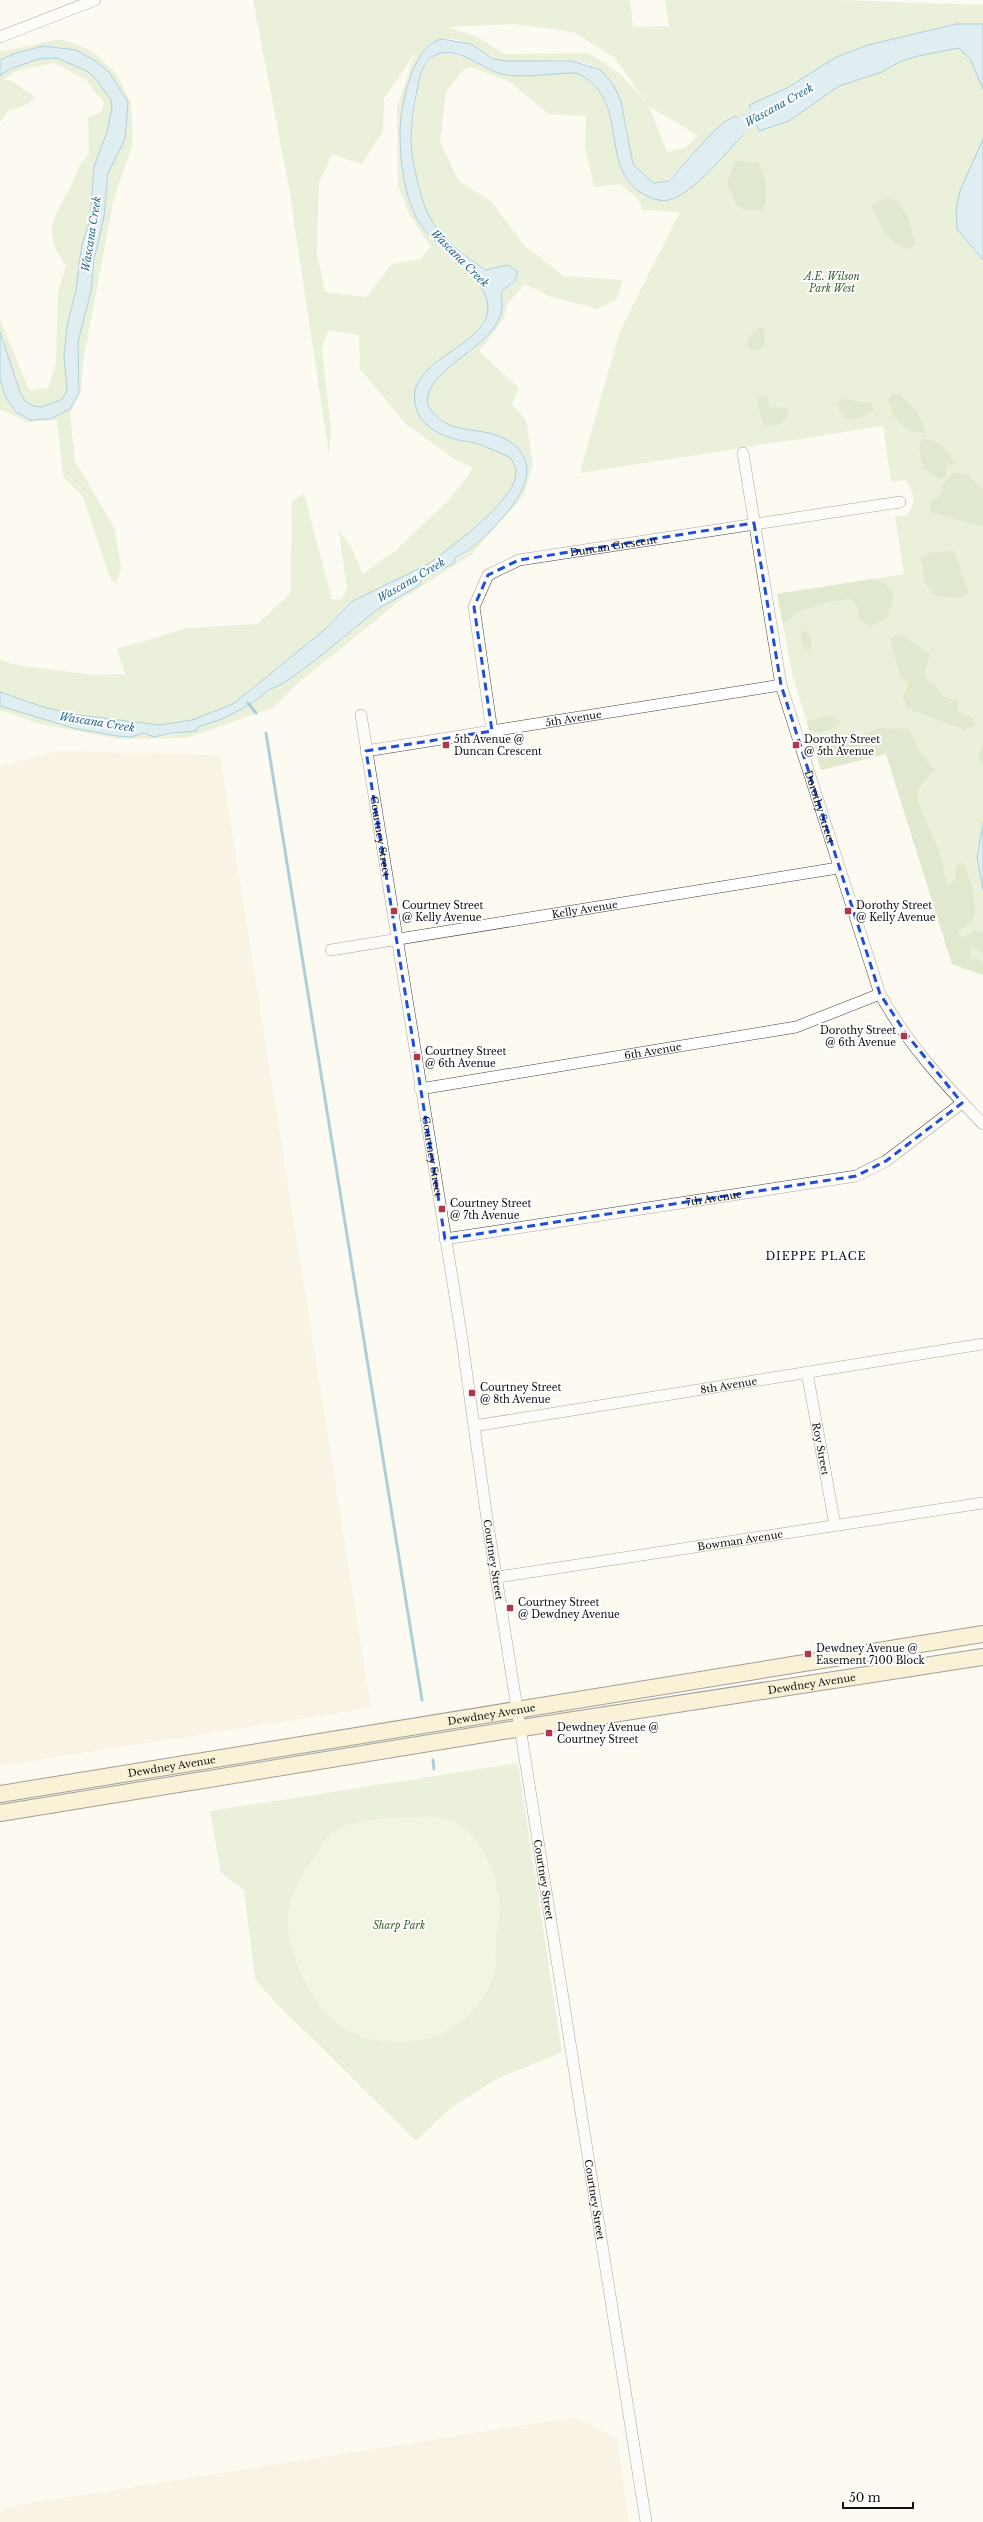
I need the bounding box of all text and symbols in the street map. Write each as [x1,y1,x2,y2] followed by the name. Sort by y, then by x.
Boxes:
[742,80,816,130] water label: Wascana Creek
[78,195,104,273] water label: Wascana Creek
[428,226,492,290] water label: Wascana Creek
[802,270,860,295] park label: A.E. Wilson Park West
[569,533,658,559] street label: Duncan Crescent
[374,555,448,605] water label: Wascana Creek
[544,708,603,729] street label: 5th Avenue
[58,709,136,735] water label: Wascana Creek
[454,733,542,758] place label: 5th Avenue @ Duncan Crescent
[804,733,880,758] place label: Dorothy Street @ 5th Avenue
[441,740,451,750] marker: 5th Avenue @ Duncan Crescent
[791,740,801,750] marker: Dorothy Street @ 5th Avenue
[802,769,837,845] street label: Dorothy Street
[367,795,393,878] street label: Courtney Street
[551,898,619,921] street label: Kelly Avenue
[402,899,484,924] place label: Courtney Street @ Kelly Avenue
[856,899,936,924] place label: Dorothy Street @ Kelly Avenue
[389,906,399,916] marker: Courtney Street @ Kelly Avenue
[843,906,853,916] marker: Dorothy Street @ Kelly Avenue
[820,1024,896,1049] place label: Dorothy Street @ 6th Avenue
[899,1031,909,1041] marker: Dorothy Street @ 6th Avenue
[623,1040,683,1062] street label: 6th Avenue
[425,1045,507,1070] place label: Courtney Street @ 6th Avenue
[412,1052,422,1062] marker: Courtney Street @ 6th Avenue
[419,1115,445,1198] street label: Courtney Street
[685,1188,743,1209] street label: 7th Avenue
[450,1197,532,1222] place label: Courtney Street @ 7th Avenue
[437,1204,447,1214] marker: Courtney Street @ 7th Avenue
[765,1249,867,1263] district label: DIEPPE PLACE
[699,1374,758,1396] street label: 8th Avenue
[480,1381,562,1406] place label: Courtney Street @ 8th Avenue
[467,1388,477,1398] marker: Courtney Street @ 8th Avenue
[809,1421,832,1476] street label: Roy Street
[480,1518,506,1601] street label: Courtney Street
[697,1528,784,1553] street label: Bowman Avenue
[518,1596,620,1621] place label: Courtney Street @ Dewdney Avenue
[505,1603,515,1613] marker: Courtney Street @ Dewdney Avenue
[816,1642,926,1667] place label: Dewdney Avenue @ Easement 7100 Block
[803,1649,813,1659] marker: Dewdney Avenue @ Easement 7100 Block
[767,1671,857,1697] street label: Dewdney Avenue
[447,1701,537,1728] street label: Dewdney Avenue
[557,1721,659,1746] place label: Dewdney Avenue @ Courtney Street
[544,1728,554,1738] marker: Dewdney Avenue @ Courtney Street
[127,1753,217,1780] street label: Dewdney Avenue
[531,1839,557,1921] street label: Courtney Street
[373,1919,425,1932] park label: Sharp Park
[582,2159,607,2241] street label: Courtney Street
[843,2484,913,2510] scale bar
[849,2490,881,2505] text: 50 m

